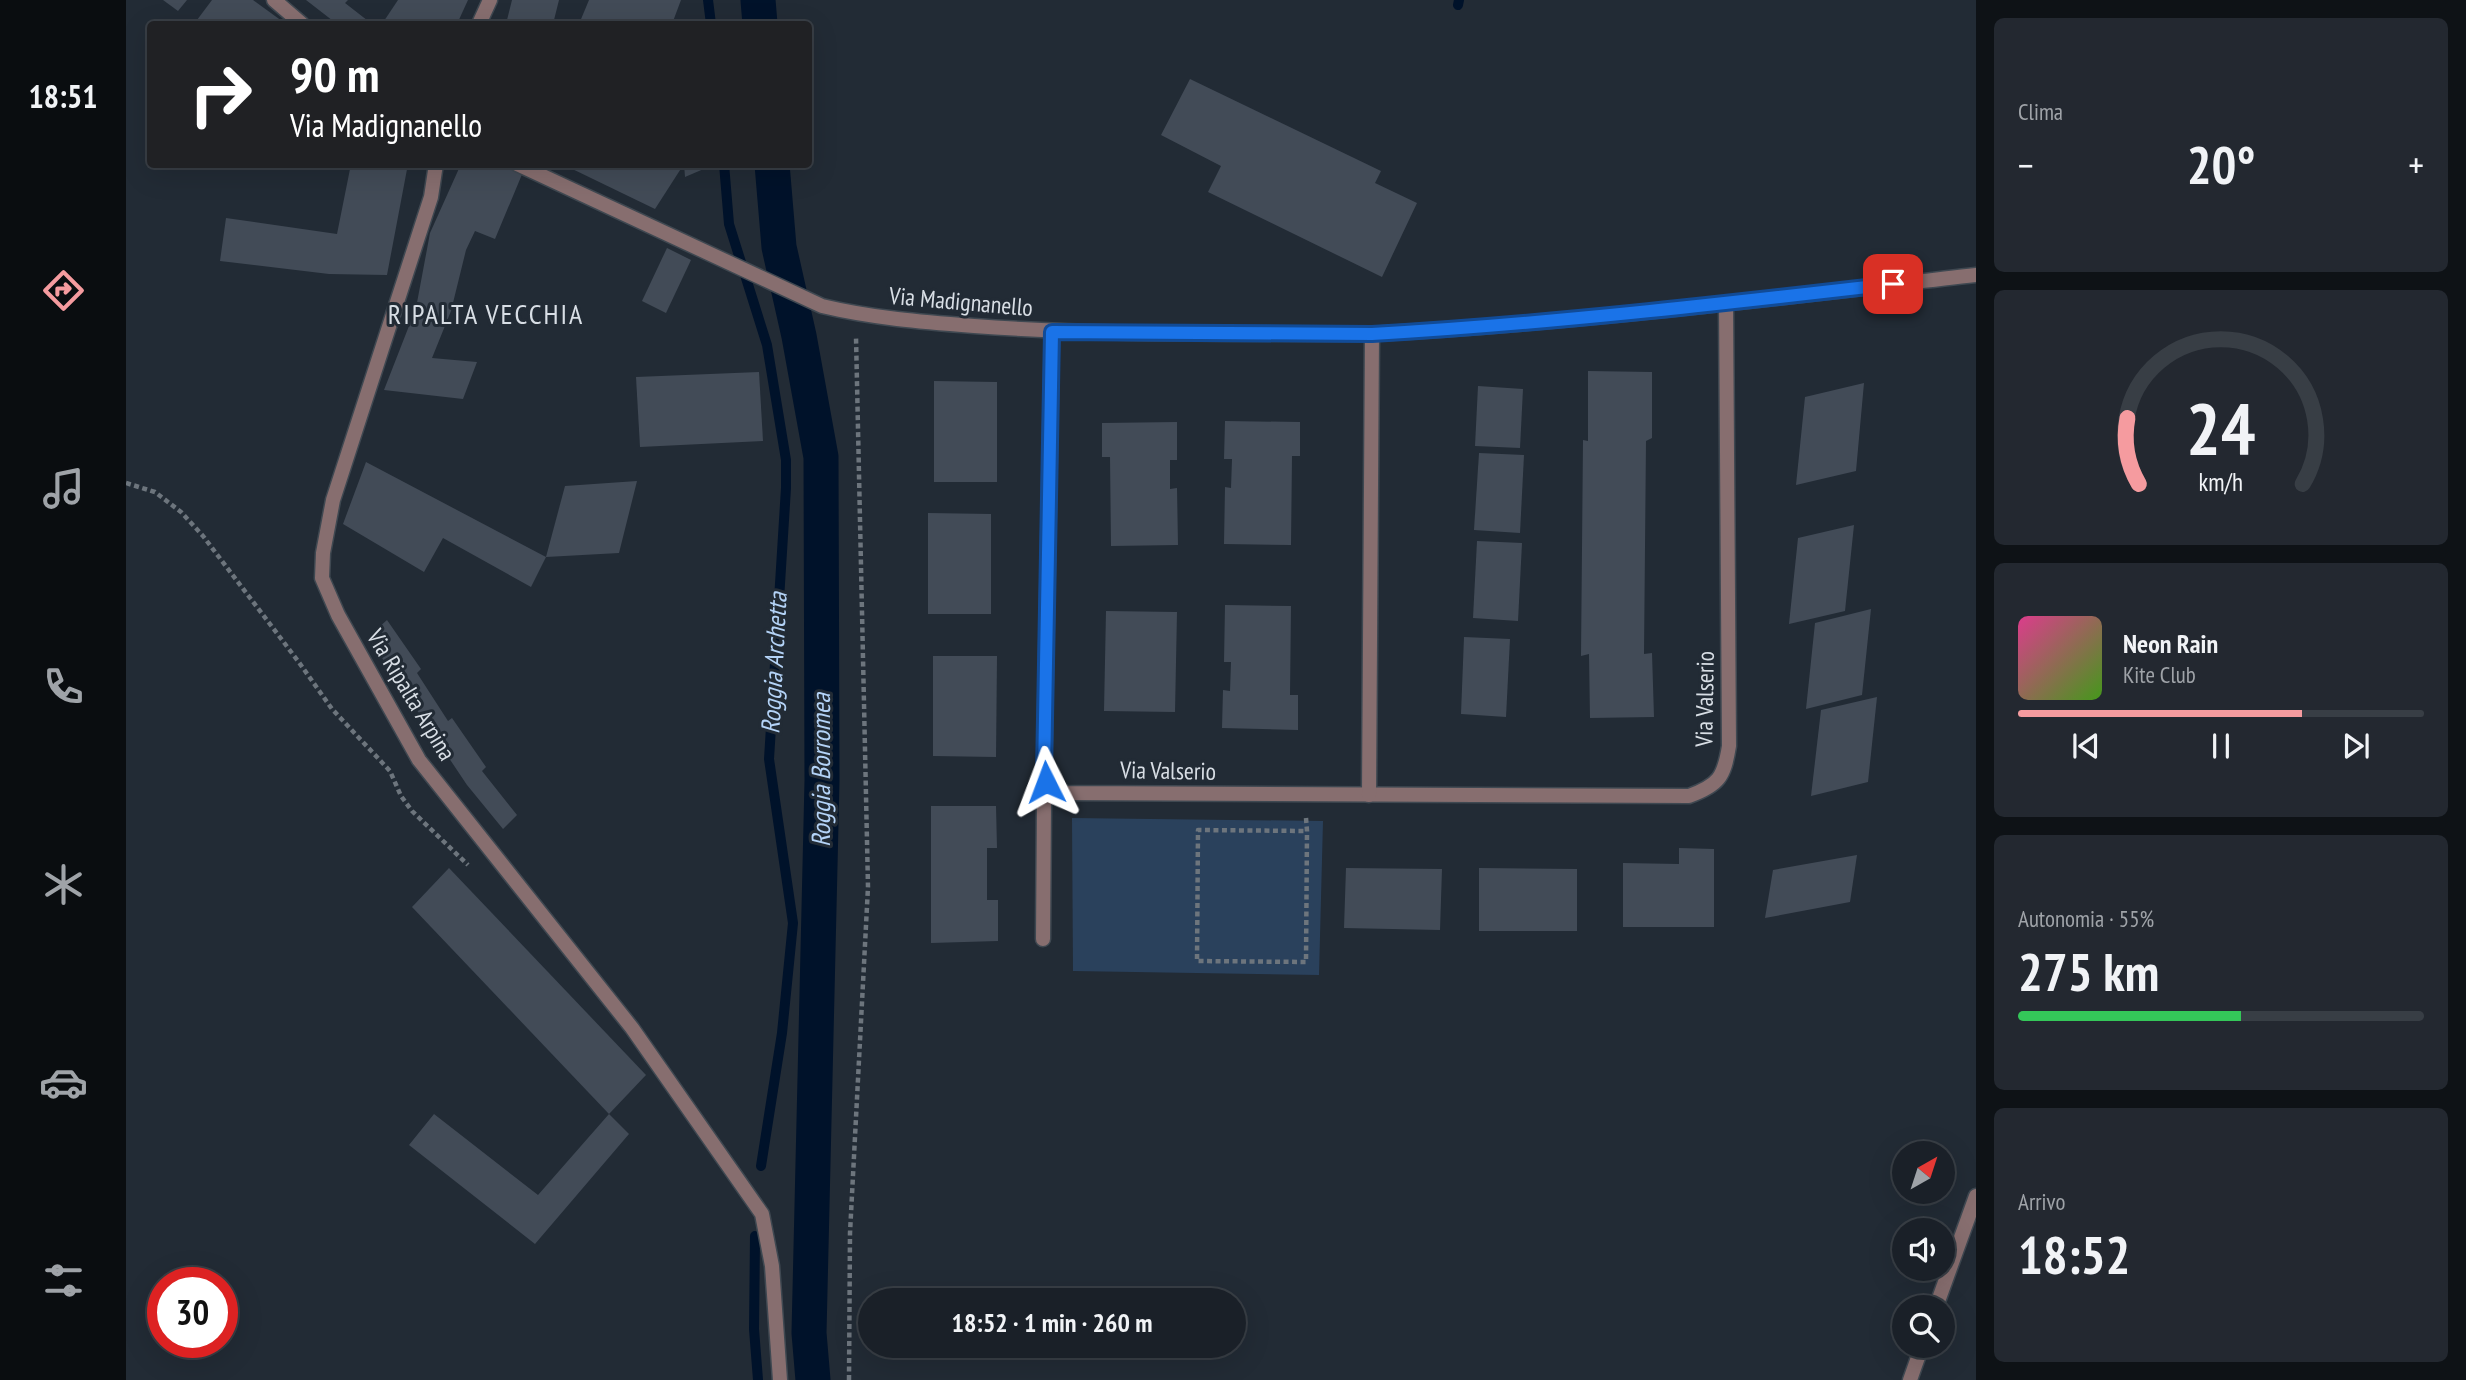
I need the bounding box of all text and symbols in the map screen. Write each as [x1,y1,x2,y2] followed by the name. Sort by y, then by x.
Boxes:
[290,42,379,106] text: 90 m
[175,49,266,140] icon: right
[28,75,98,117] text: 18:51
[2018,97,2063,126] text: Clima
[290,104,482,146] text: Via Madignanello
[2187,131,2255,198] text: 20°
[2018,140,2034,189] text: −
[2408,140,2424,189] text: +
[1863,254,1923,314] pin
[1874,265,1912,303] icon: arrive
[39,266,88,315] icon: directions
[887,280,1034,323] street label: Via Madignanello
[388,295,584,332] district label: RIPALTA VECCHIA
[2186,380,2256,474] text: 24
[39,464,88,513] icon: music
[2199,465,2243,497] text: km/h
[753,590,794,735] water label: Roggia Archetta
[360,623,463,766] street label: Via Ripalta Arpina
[2123,627,2218,660] text: Neon Rain
[1688,651,1721,748] street label: Via Valserio
[2123,660,2196,689] text: Kite Club
[39,662,88,711] icon: phone
[804,692,837,847] water label: Roggia Borromea
[2067,727,2105,765] icon: previous
[2202,727,2240,765] icon: pause
[2337,727,2375,765] icon: next
[1009,745,1083,819] position arrow
[1119,754,1216,787] street label: Via Valserio
[39,860,88,909] icon: climate
[2018,904,2154,933] text: Autonomia · 55%
[2018,938,2159,1005] text: 275 km
[39,1058,88,1107] icon: car
[1892,1141,1955,1204] north arrow
[1892,1141,1955,1358] map controls
[2018,1187,2065,1216] text: Arrivo
[1892,1218,1955,1281] button: sound
[2018,1221,2130,1288] text: 18:52
[39,1256,88,1305] icon: filters
[147,1267,238,1358] speed limit sign: 30
[1892,1295,1955,1358] button: search
[952,1306,1152,1339] text: 18:52 · 1 min · 260 m

